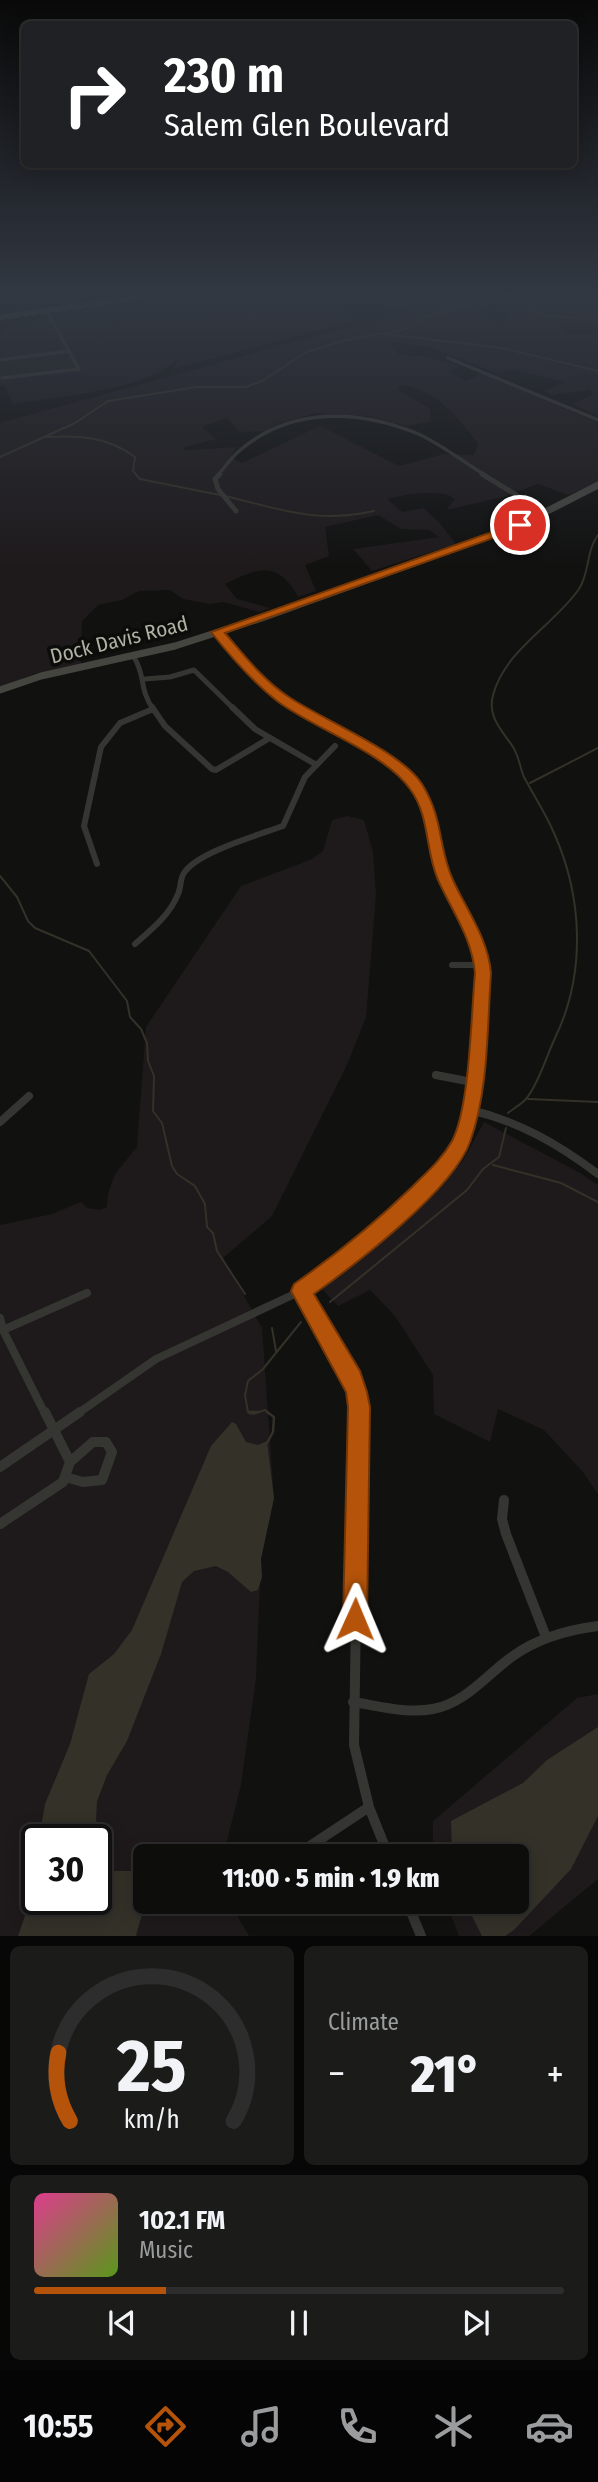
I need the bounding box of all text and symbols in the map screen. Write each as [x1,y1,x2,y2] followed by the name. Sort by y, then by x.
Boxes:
[164,46,284,105] text: 230 m
[49,49,140,140] icon: right
[164,106,450,144] text: Salem Glen Boulevard
[490,495,550,555] pin
[501,506,539,544] icon: arrive
[47,610,191,670] street label: Dock Davis Road
[318,1582,392,1656] position arrow
[21,1824,112,1915] speed limit sign: 30
[223,1863,440,1894] text: 11:00 · 5 min · 1.9 km
[328,2008,399,2036] text: Climate
[116,2024,187,2111] text: 25
[411,2043,481,2106] text: 21°
[328,2051,345,2097] text: −
[547,2051,564,2097] text: +
[124,2105,180,2135] text: km/h
[139,2205,225,2236] text: 102.1 FM
[139,2236,193,2264] text: Music
[103,2304,141,2342] icon: previous
[280,2304,318,2342] icon: pause
[457,2304,495,2342] icon: next
[141,2402,190,2451] icon: directions
[237,2402,286,2451] icon: music
[333,2402,382,2451] icon: phone
[429,2402,478,2451] icon: climate
[525,2402,574,2451] icon: car
[24,2407,93,2445] text: 10:55

